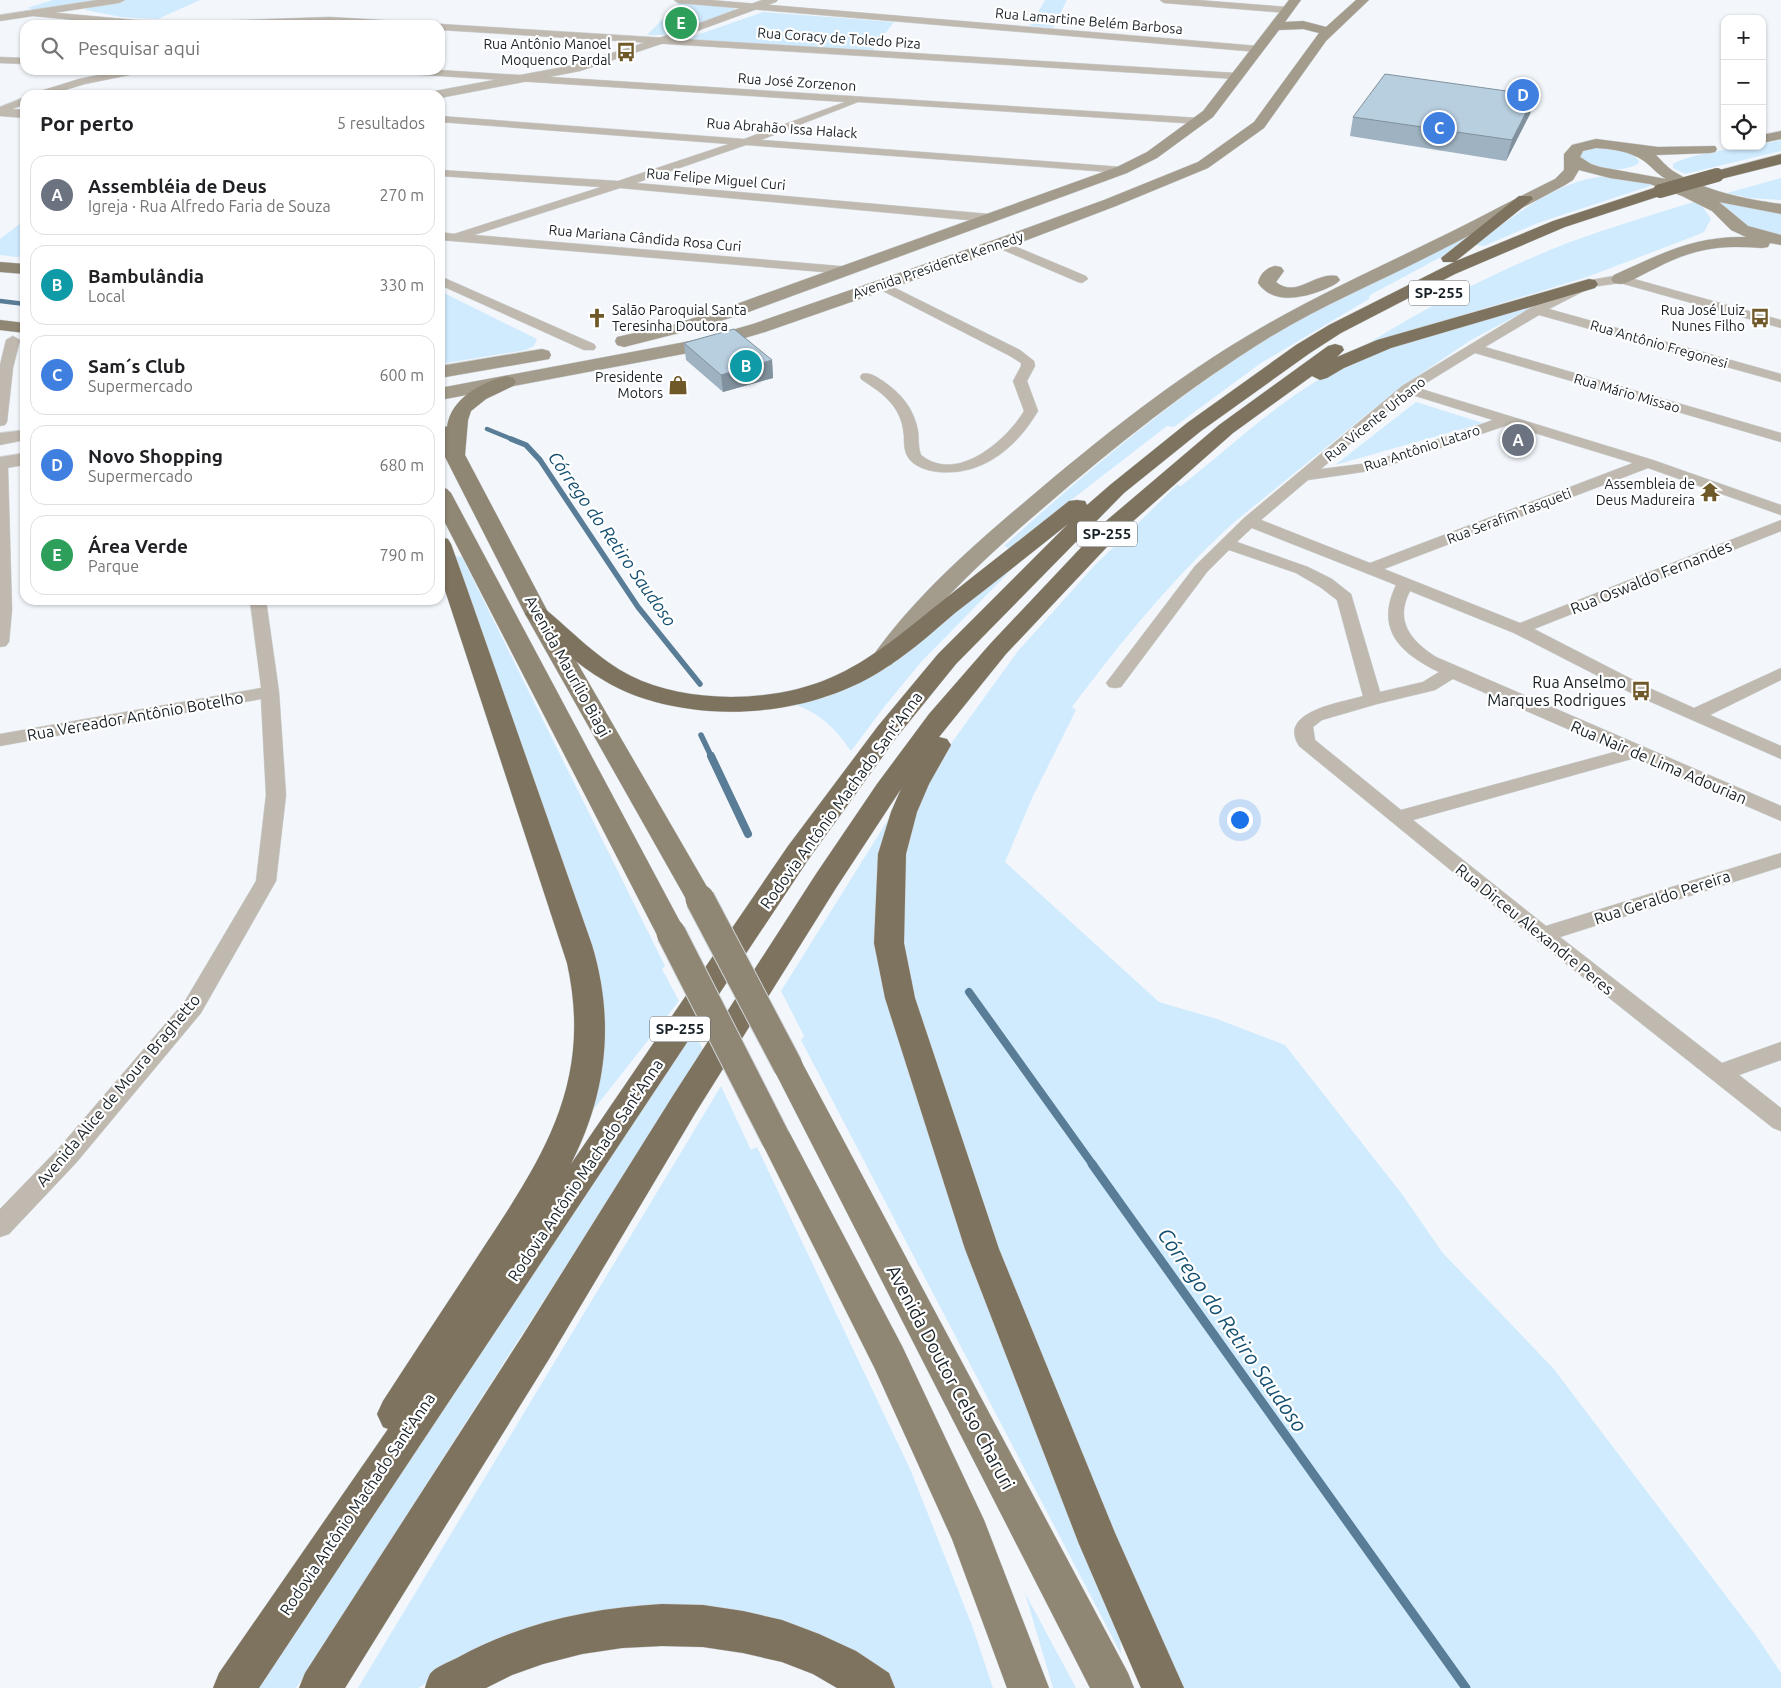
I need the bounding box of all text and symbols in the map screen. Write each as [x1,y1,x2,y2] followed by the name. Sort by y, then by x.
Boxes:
[665,4,697,42] pin: E
[995,5,1183,37] street label: Rua Lamartine Belém Barbosa
[1721,15,1766,150] map controls
[1721,15,1766,60] button: +
[20,20,445,75] search box
[757,24,921,52] street label: Rua Coracy de Toledo Piza
[38,34,66,62] icon: search
[483,36,611,68] place label: Rua Antônio Manoel Moquenco Pardal
[78,37,200,59] text: Pesquisar aqui
[615,41,637,63] bus stop icon: Rua Antônio Manoel Moquenco Pardal
[1721,60,1766,105] button: −
[737,70,857,94] street label: Rua José Zorzenon
[1507,76,1539,114] pin: D
[1721,105,1766,150] button: locate
[1423,109,1455,147] pin: C
[40,111,134,135] text: Por perto
[337,114,425,132] text: 5 resultados
[706,115,858,141] street label: Rua Abrahão Issa Halack
[646,165,786,193] street label: Rua Felipe Miguel Curi
[88,175,267,197] text: Assembléia de Deus
[51,186,63,204] text: A
[379,186,424,204] text: 270 m
[88,197,331,215] text: Igreja · Rua Alfredo Faria de Souza
[548,222,742,254] street label: Rua Mariana Cândida Rosa Curi
[851,228,1026,302] street label: Avenida Presidente Kennedy
[88,265,204,287] text: Bambulândia
[52,276,62,294] text: B
[379,276,424,294] text: 330 m
[1409,280,1469,306] road number: SP-255
[88,287,125,305] text: Local
[612,302,747,334] place label: Salão Paroquial Santa Teresinha Doutora
[1661,302,1745,334] place label: Rua José Luiz Nunes Filho
[586,307,608,329] church icon: Salão Paroquial Santa Teresinha Doutora
[1749,307,1771,329] bus stop icon: Rua José Luiz Nunes Filho
[1588,317,1730,371] street label: Rua Antônio Fregonesi
[730,347,762,385] pin: B
[88,355,185,377] text: Sam´s Club
[52,366,62,384] text: C
[379,366,424,384] text: 600 m
[595,369,663,401] place label: Presidente Motors
[1572,370,1682,416] street label: Rua Mário Missao
[1321,373,1429,465] street label: Rua Vicente Urbano
[667,374,689,396] shop icon: Presidente Motors
[88,377,193,395] text: Supermercado
[1502,421,1534,459] pin: A
[1362,422,1482,474] street label: Rua Antônio Lataro
[88,445,223,467] text: Novo Shopping
[545,447,681,630] water label: Córrego do Retiro Saudoso
[51,456,63,474] text: D
[379,456,424,474] text: 680 m
[88,467,193,485] text: Supermercado
[1596,476,1695,508] place label: Assembleia de Deus Madureira
[1699,481,1721,503] temple icon: Assembleia de Deus Madureira
[1445,485,1573,547] street label: Rua Serafim Tasqueti
[1077,522,1137,546] road number: SP-255
[88,535,188,557] text: Área Verde
[1568,536,1734,618] street label: Rua Oswaldo Fernandes
[52,546,62,564] text: E
[379,546,424,564] text: 790 m
[88,557,139,575] text: Parque
[522,592,614,740] street label: Avenida Maurílio Biagi
[1487,673,1626,709] place label: Rua Anselmo Marques Rodrigues
[1630,680,1652,702] bus stop icon: Rua Anselmo Marques Rodrigues
[25,688,245,744] street label: Rua Vereador Antônio Botelho
[756,688,926,912] street label: Rodovia Antônio Machado Sant'Anna
[1568,717,1750,807] street label: Rua Nair de Lima Adourian
[1227,807,1253,833] your location
[1452,860,1618,998] street label: Rua Dirceu Alexandre Peres
[1592,866,1732,928] street label: Rua Geraldo Pereira
[32,990,204,1190] street label: Avenida Alice de Moura Braghetto
[650,1016,710,1042] road number: SP-255
[504,1056,666,1284] street label: Rodovia Antônio Machado Sant'Anna
[1153,1223,1312,1436] water label: Córrego do Retiro Saudoso
[882,1261,1020,1493] street label: Avenida Doutor Celso Charuri
[276,1390,438,1618] street label: Rodovia Antônio Machado Sant'Anna

